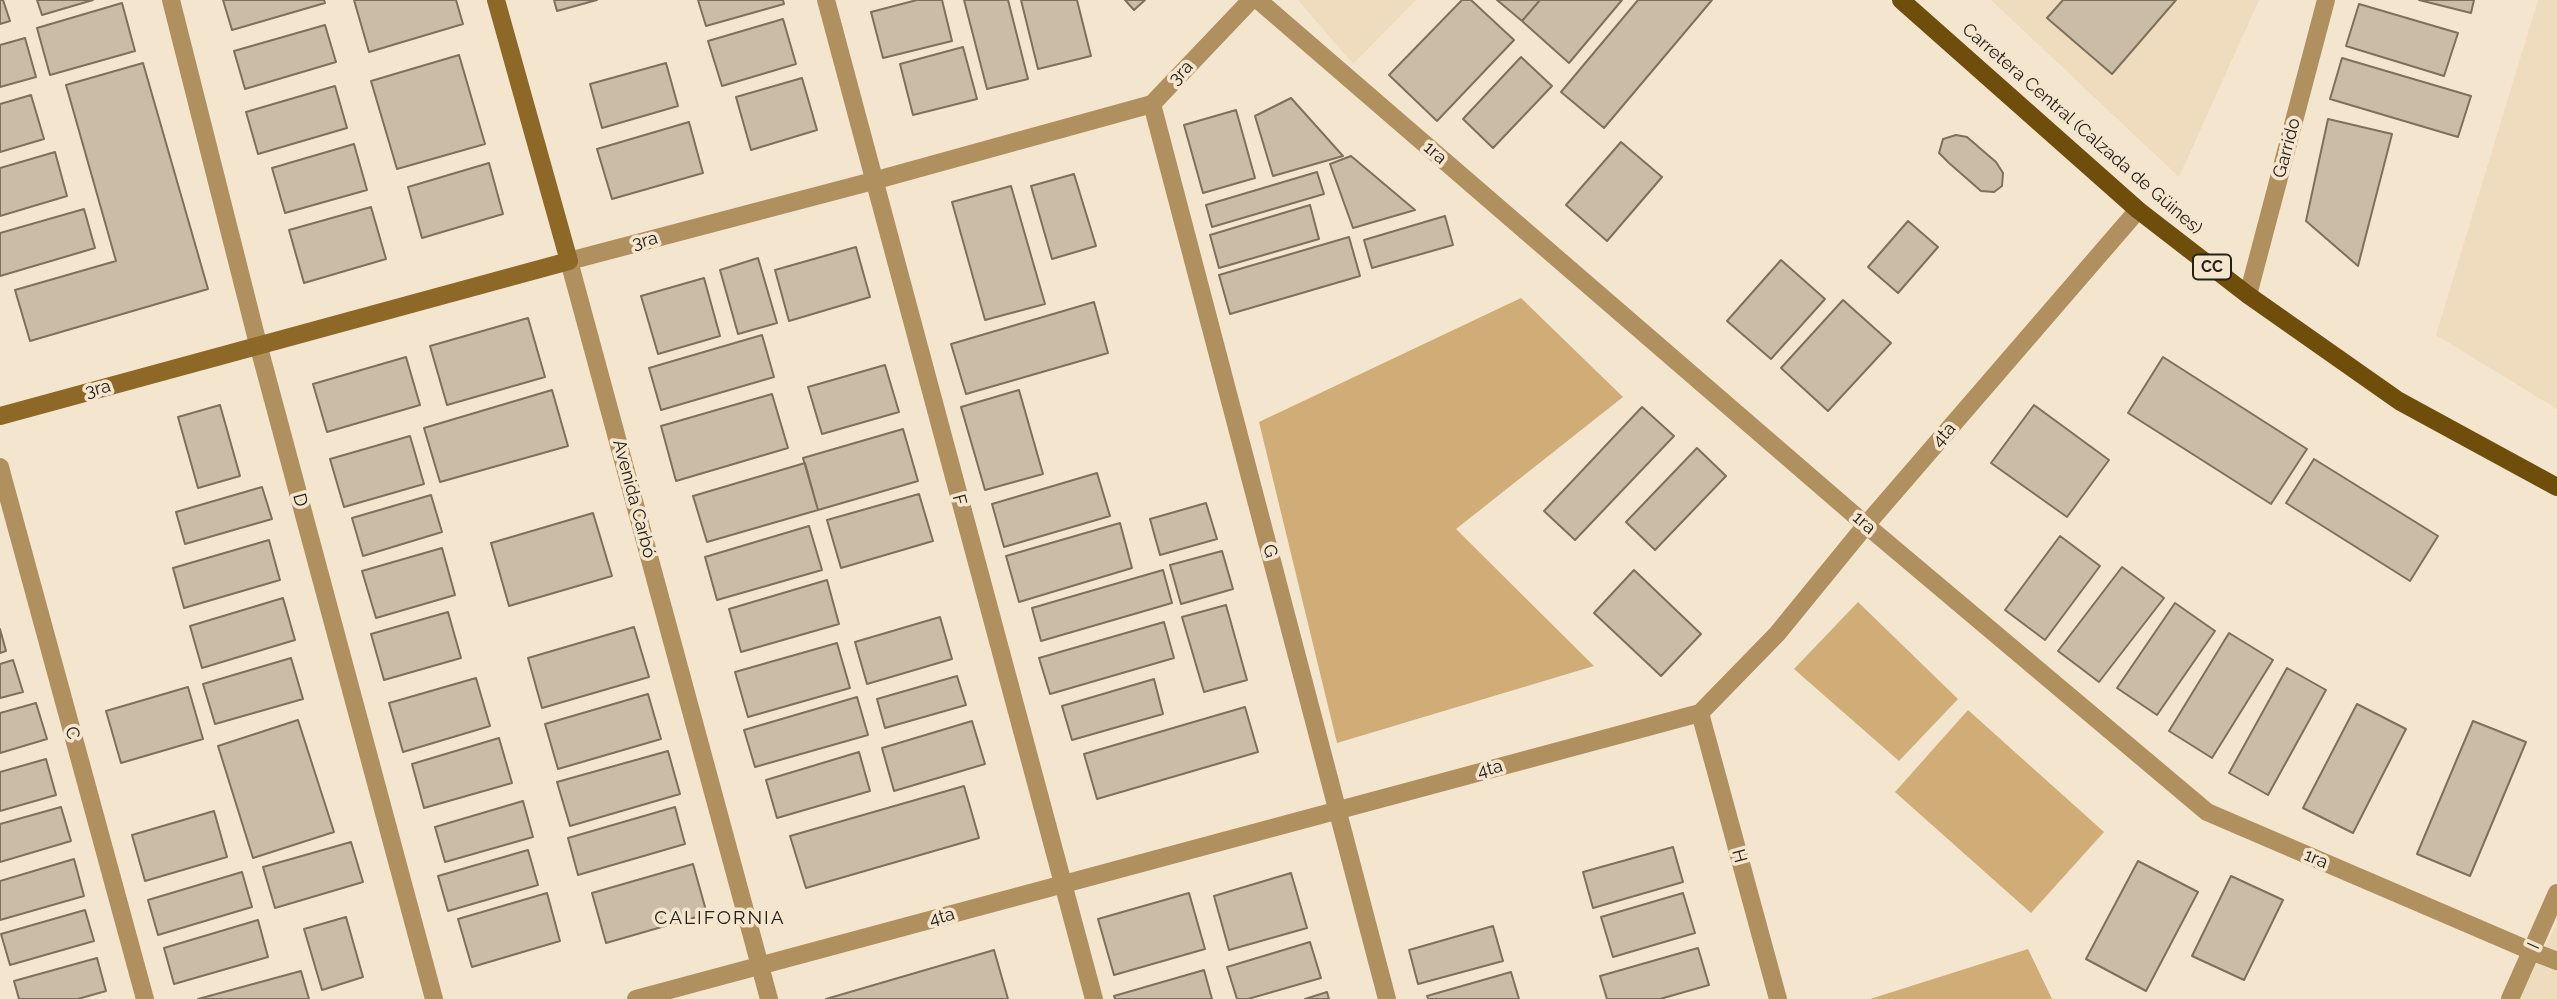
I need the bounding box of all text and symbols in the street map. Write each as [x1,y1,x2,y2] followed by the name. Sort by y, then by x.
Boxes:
[1957,19,2207,239] street label: Carretera Central (Calzada de Güines)
[1164,56,1198,90] street label: 3ra
[2269,116,2305,180] street label: Garrido
[1419,137,1451,169] street label: 1ra
[630,227,660,255] street label: 3ra
[2193,255,2231,280] road number: CC
[83,375,113,403] street label: 3ra
[1927,418,1961,452] street label: 4ta
[608,437,660,561] street label: Avenida Carbó
[288,491,312,509] street label: D
[947,492,971,508] street label: F
[1848,507,1880,539] street label: 1ra
[1258,542,1282,560] street label: G
[60,724,84,742] street label: C
[1475,755,1505,783] street label: 4ta
[2301,844,2331,874] street label: 1ra
[1727,847,1751,865] street label: H
[927,903,957,931] street label: 4ta
[656,907,784,929] district label: CALIFORNIA
[2523,940,2545,952] street label: I

